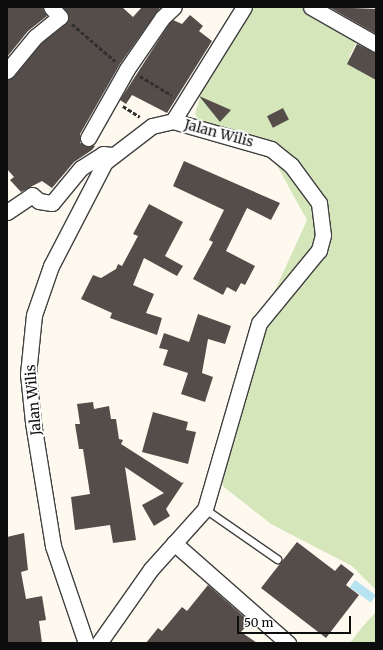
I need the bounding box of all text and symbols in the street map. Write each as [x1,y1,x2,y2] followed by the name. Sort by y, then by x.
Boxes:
[183,116,255,150] street label: Jalan Wilis
[22,364,44,436] street label: Jalan Wilis
[239,608,353,634] scale bar
[244,615,273,630] text: 50 m

